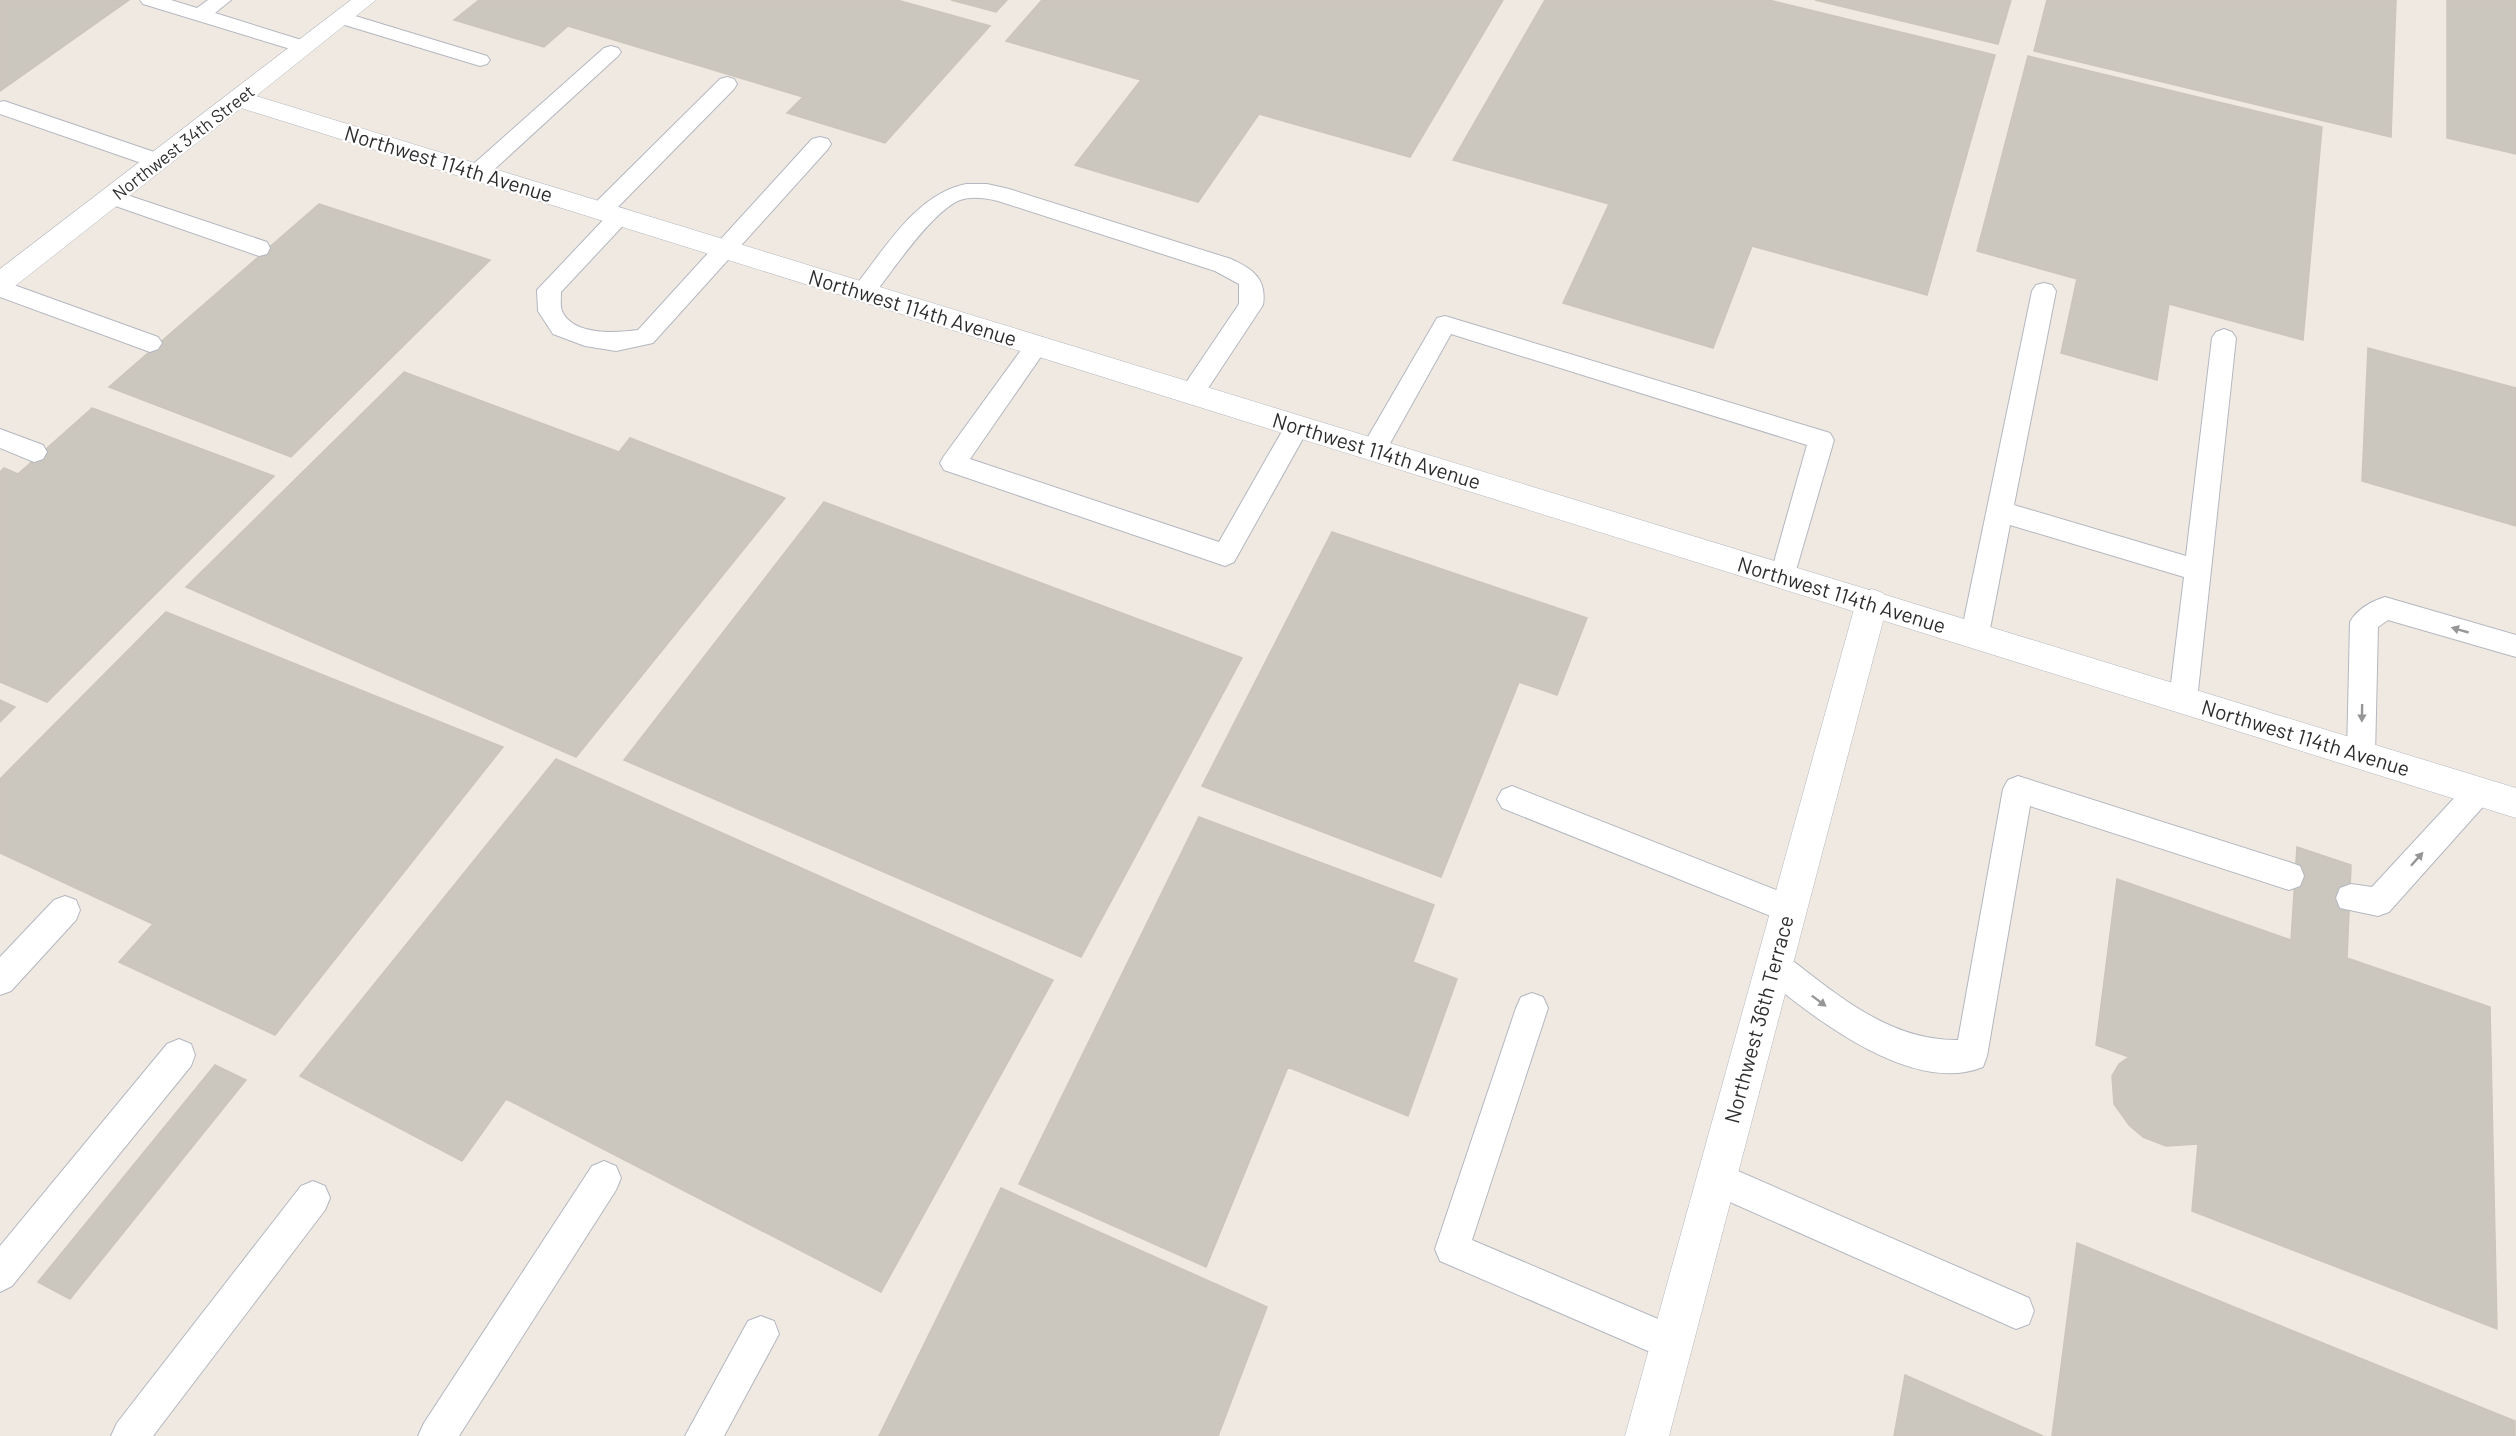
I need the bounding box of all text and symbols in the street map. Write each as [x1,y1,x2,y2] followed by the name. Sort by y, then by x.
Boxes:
[108,80,258,204] street label: Northwest 34th Street
[342,119,556,207] street label: Northwest 114th Avenue
[806,263,1020,351] street label: Northwest 114th Avenue
[1270,406,1484,494] street label: Northwest 114th Avenue
[1735,550,1949,638] street label: Northwest 114th Avenue
[2451,624,2469,634] one-way arrow
[2199,693,2413,781] street label: Northwest 114th Avenue
[2358,704,2367,723] one-way arrow
[2410,853,2424,867] one-way arrow
[1718,912,1798,1126] street label: Northwest 36th Terrace
[1812,994,1827,1006] one-way arrow

